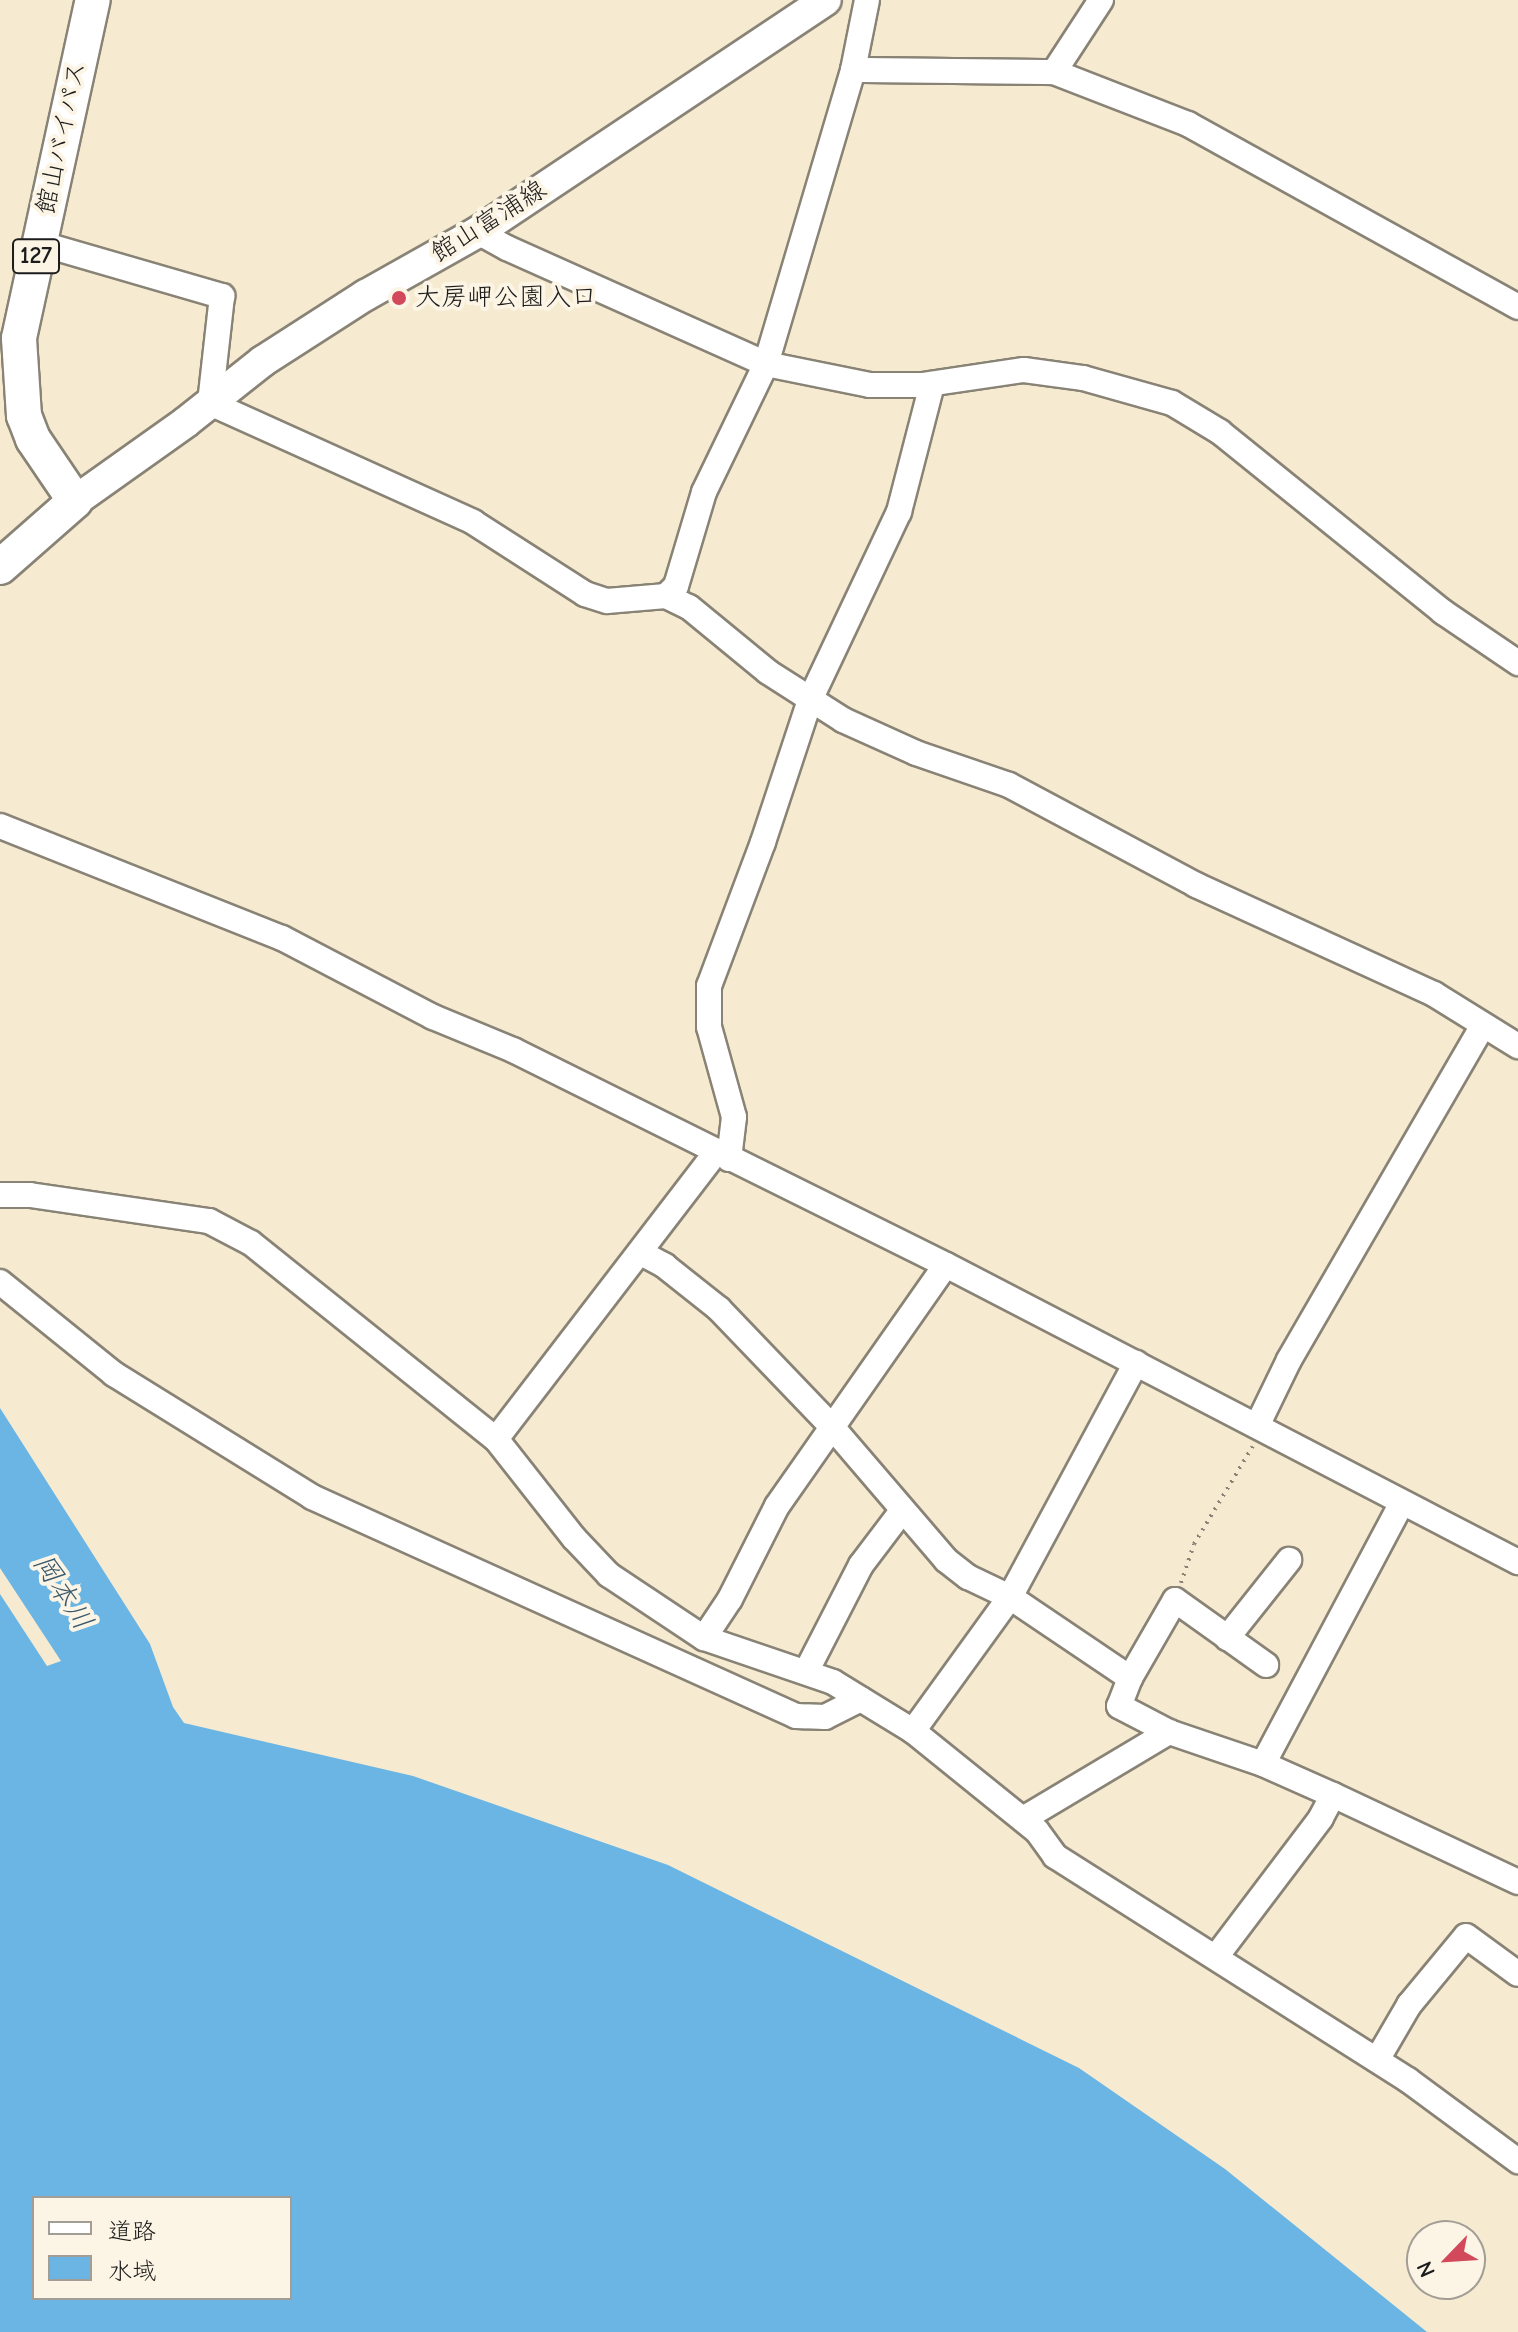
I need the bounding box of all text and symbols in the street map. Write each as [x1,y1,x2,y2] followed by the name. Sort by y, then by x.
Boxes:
[31,58,93,218] street label: 館山バイパス
[426,174,552,270] street label: 館山富浦線
[12,236,60,276] road number: 127
[415,282,597,314] place label: 大房岬公園入口
[390,289,408,307] marker: 大房岬公園入口
[26,1548,100,1636] water label: 岡本川
[32,2196,292,2300] legend
[108,2217,156,2245] text: 道路
[1406,2220,1486,2300] north arrow
[108,2257,156,2285] text: 水域
[1411,2257,1441,2281] text: N

